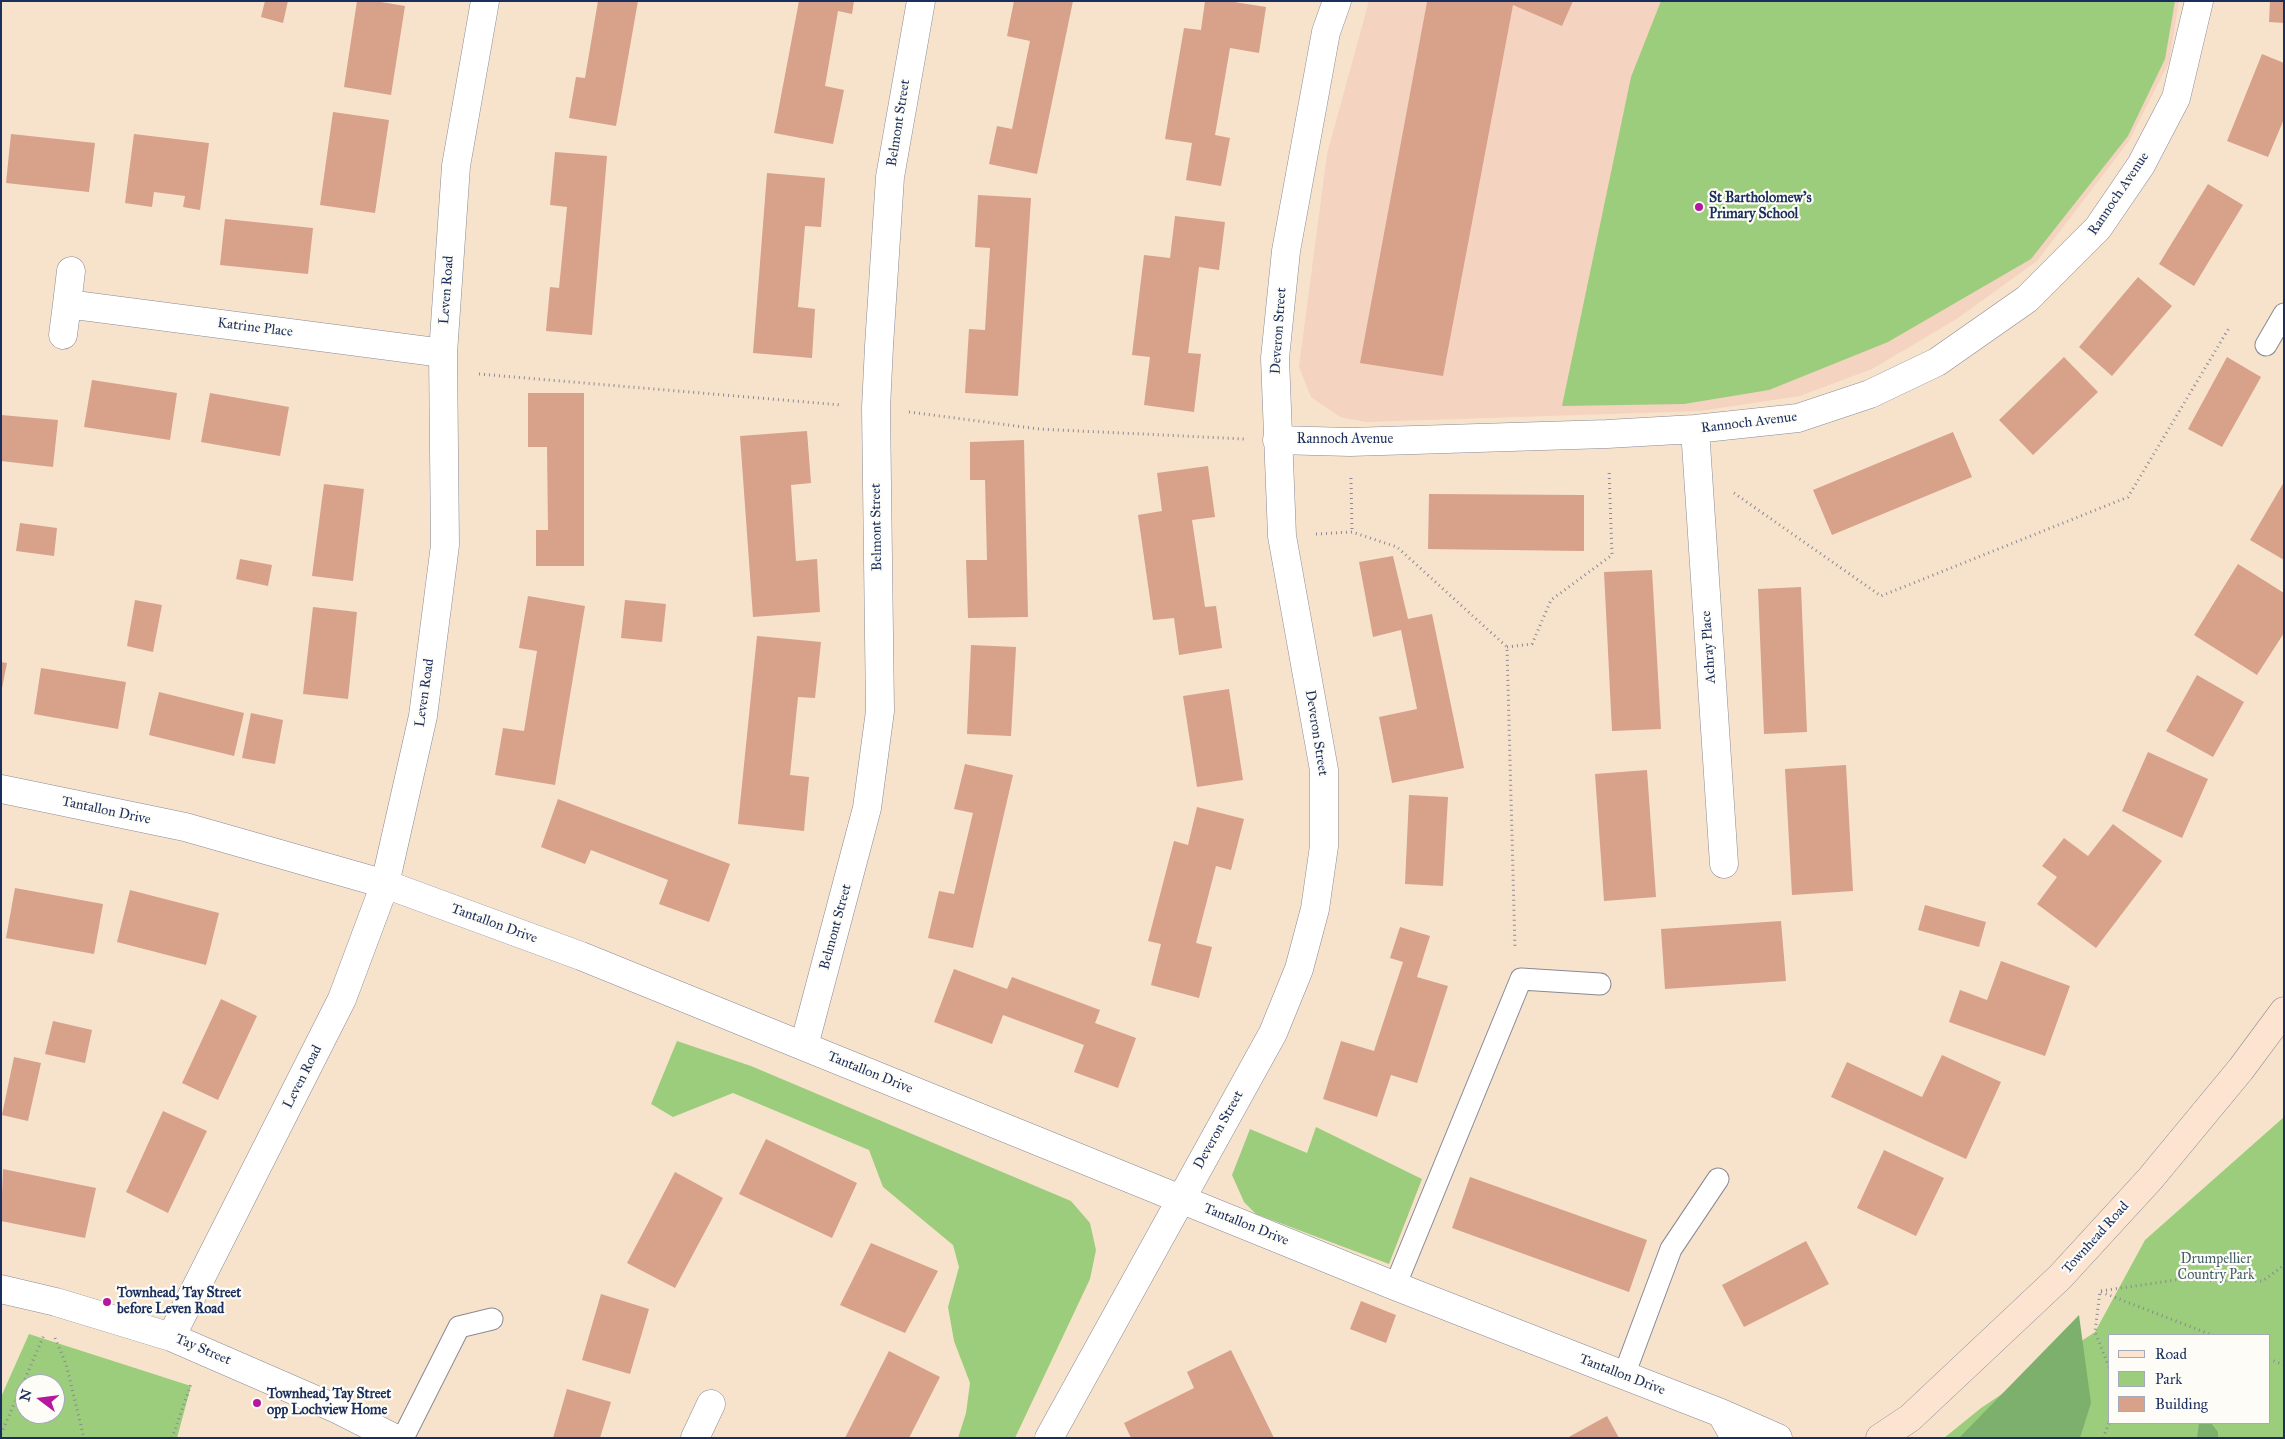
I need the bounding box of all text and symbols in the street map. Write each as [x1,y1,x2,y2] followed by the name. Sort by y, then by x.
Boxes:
[884,78,914,168] street label: Belmont Street
[2085,149,2153,239] street label: Rannoch Avenue
[1709,191,1811,223] place label: St Bartholomew's Primary School
[1693,201,1705,213] marker: St Bartholomew's Primary School
[436,255,458,325] street label: Leven Road
[1268,287,1290,375] street label: Deveron Street
[216,315,294,341] street label: Katrine Place
[1700,409,1798,437] street label: Rannoch Avenue
[1297,432,1393,448] street label: Rannoch Avenue
[868,483,886,571] street label: Belmont Street
[1698,610,1720,684] street label: Achray Place
[412,658,438,728] street label: Leven Road
[1301,689,1331,777] street label: Deveron Street
[60,793,152,829] street label: Tantallon Drive
[816,882,856,972] street label: Belmont Street
[449,901,539,947] street label: Tantallon Drive
[280,1042,326,1112] street label: Leven Road
[825,1048,915,1098] street label: Tantallon Drive
[1191,1088,1247,1172] street label: Deveron Street
[2059,1198,2133,1278] street label: Townhead Road
[1201,1200,1291,1250] street label: Tantallon Drive
[2178,1252,2254,1284] park label: Drumpellier Country Park
[117,1286,241,1318] place label: Townhead, Tay Street before Leven Road
[101,1296,113,1308] marker: Townhead, Tay Street before Leven Road
[173,1331,233,1369] street label: Tay Street
[2108,1334,2270,1424] legend
[2155,1345,2187,1363] text: Road
[1577,1351,1667,1399] street label: Tantallon Drive
[2155,1370,2182,1388] text: Park
[15,1374,65,1424] north arrow
[16,1387,36,1403] text: N
[267,1387,391,1420] place label: Townhead, Tay Street opp Lochview Home
[2155,1395,2208,1413] text: Building
[251,1397,263,1409] marker: Townhead, Tay Street opp Lochview Home

